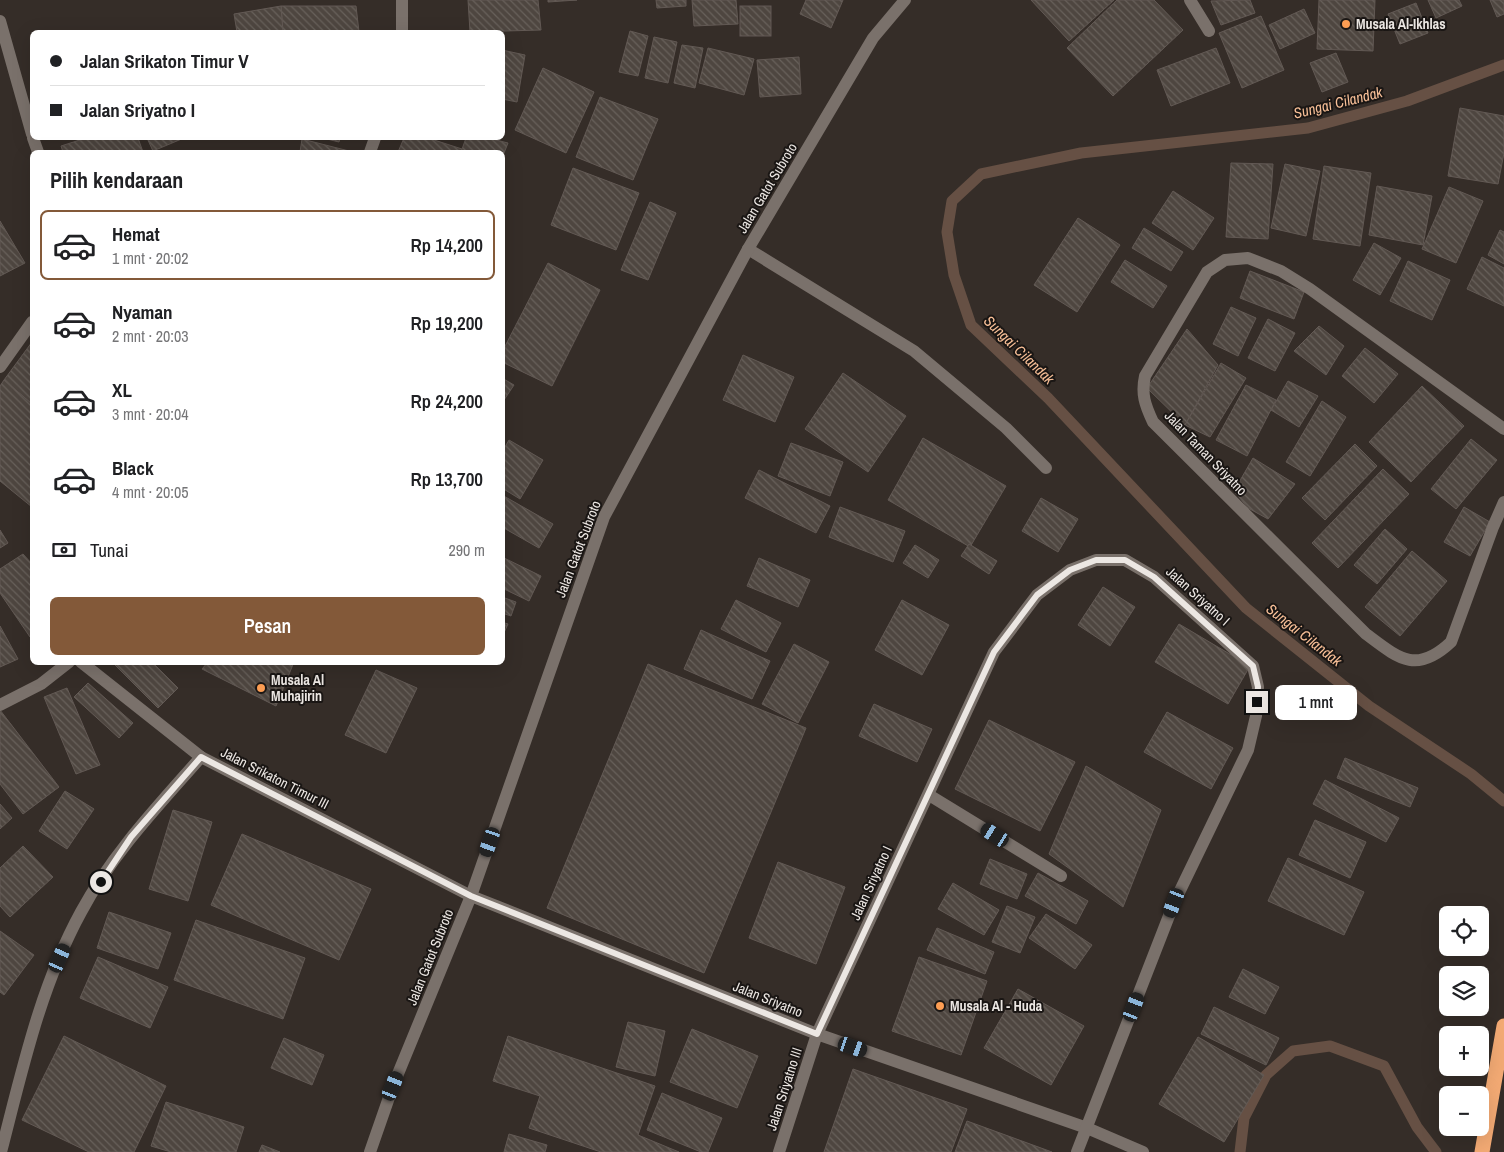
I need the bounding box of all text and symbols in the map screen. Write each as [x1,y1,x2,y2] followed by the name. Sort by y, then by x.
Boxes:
[1356,15,1446,33] place label: Musala Al-Ikhlas
[1340,18,1352,30] marker: Musala Al-Ikhlas
[80,48,249,74] text: Jalan Srikaton Timur V
[1291,81,1385,124] water label: Sungai Cilandak
[80,97,195,123] text: Jalan Sriyatno I
[733,140,801,236] street label: Jalan Gatot Subroto
[50,165,183,195] text: Pilih kendaraan
[112,221,160,247] text: Hemat
[52,223,97,268] icon: car
[411,232,483,258] text: Rp 14,200
[112,247,189,269] text: 1 mnt · 20:02
[112,299,173,325] text: Nyaman
[52,301,97,346] icon: car
[411,310,483,336] text: Rp 19,200
[979,310,1060,389] water label: Sungai Cilandak
[112,325,189,347] text: 2 mnt · 20:03
[112,377,132,403] text: XL
[52,379,97,424] icon: car
[411,388,483,414] text: Rp 24,200
[112,403,189,425] text: 3 mnt · 20:04
[1161,407,1251,499] street label: Jalan Taman Sriyatno
[112,455,154,481] text: Black
[52,457,97,502] icon: car
[411,466,483,492] text: Rp 13,700
[112,481,189,503] text: 4 mnt · 20:05
[551,498,605,600] street label: Jalan Gatot Subroto
[50,536,78,564] icon: cash
[90,537,129,563] text: Tunai
[449,539,485,561] text: 290 m
[1162,563,1234,629] street label: Jalan Sriyatno I
[50,597,485,655] button: Pesan
[1262,598,1347,671] water label: Sungai Cilandak
[271,671,324,705] place label: Musala Al Muhajirin
[255,682,267,694] marker: Musala Al Muhajirin
[1274,684,1357,720] callout: 1 mnt
[1246,691,1268,713] route end
[1299,691,1333,713] text: 1 mnt
[218,743,332,813] street label: Jalan Srikaton Timur III
[978,821,1011,849] car
[478,825,501,859] car
[846,843,896,923] street label: Jalan Sriyatno I
[90,871,112,893] route start
[1161,886,1186,920] car
[403,906,457,1008] street label: Jalan Gatot Subroto
[1439,906,1489,1136] map controls
[1439,906,1489,956] button: locate
[47,941,72,975] car
[1439,966,1489,1016] button: layers
[731,977,805,1021] street label: Jalan Sriyatno
[1121,990,1146,1024] car
[950,997,1043,1015] place label: Musala Al - Huda
[934,1000,946,1012] marker: Musala Al - Huda
[1439,1026,1489,1076] button: +
[836,1035,869,1059] car
[762,1045,806,1133] street label: Jalan Sriyatno III
[380,1069,405,1103] car
[1439,1086,1489,1136] button: −

